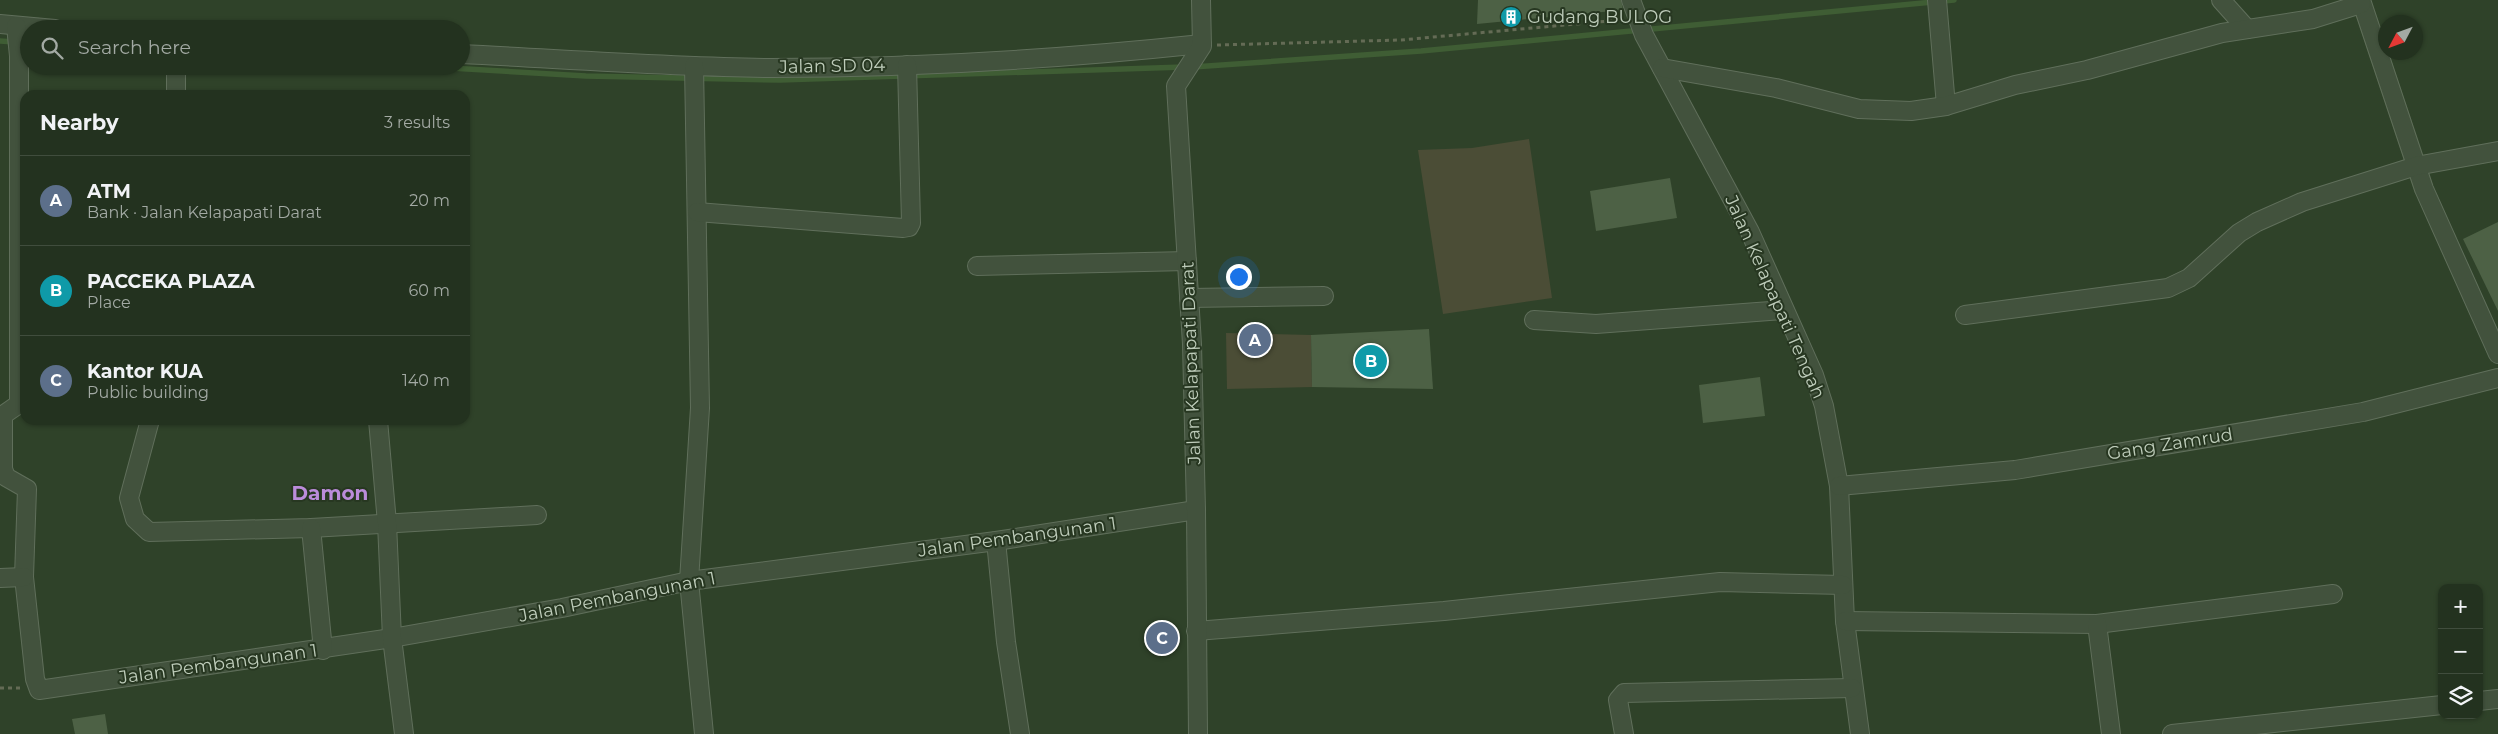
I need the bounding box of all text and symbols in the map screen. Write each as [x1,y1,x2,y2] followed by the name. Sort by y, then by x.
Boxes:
[1499,5,1523,29] building icon: Gudang BULOG
[1527,6,1672,28] place label: Gudang BULOG
[2378,15,2423,60] north arrow
[20,20,470,75] search box
[38,34,66,62] icon: search
[78,36,191,59] text: Search here
[778,54,886,78] street label: Jalan SD 04
[40,110,119,135] text: Nearby
[384,113,450,132] text: 3 results
[87,180,131,203] text: ATM
[50,191,62,210] text: A
[409,191,450,210] text: 20 m
[1720,191,1830,402] street label: Jalan Kelapapati Tengah
[87,203,322,222] text: Bank · Jalan Kelapapati Darat
[1176,261,1206,466] street label: Jalan Kelapapati Darat
[1226,264,1252,290] your location
[87,270,255,293] text: PACCEKA PLAZA
[50,281,62,300] text: B
[408,281,450,300] text: 60 m
[87,293,131,312] text: Place
[1239,321,1271,359] pin: A
[1355,342,1387,380] pin: B
[87,360,203,383] text: Kantor KUA
[50,371,62,390] text: C
[402,371,450,390] text: 140 m
[87,383,209,402] text: Public building
[2106,423,2234,465] street label: Gang Zamrud
[292,481,368,505] district label: Damon
[915,512,1118,562] street label: Jalan Pembangunan 1
[516,567,717,627] street label: Jalan Pembangunan 1
[2438,584,2483,719] map controls
[2438,584,2483,629] button: +
[1146,619,1178,657] pin: C
[2438,629,2483,674] button: −
[116,639,319,689] street label: Jalan Pembangunan 1
[2438,674,2483,719] button: layers

